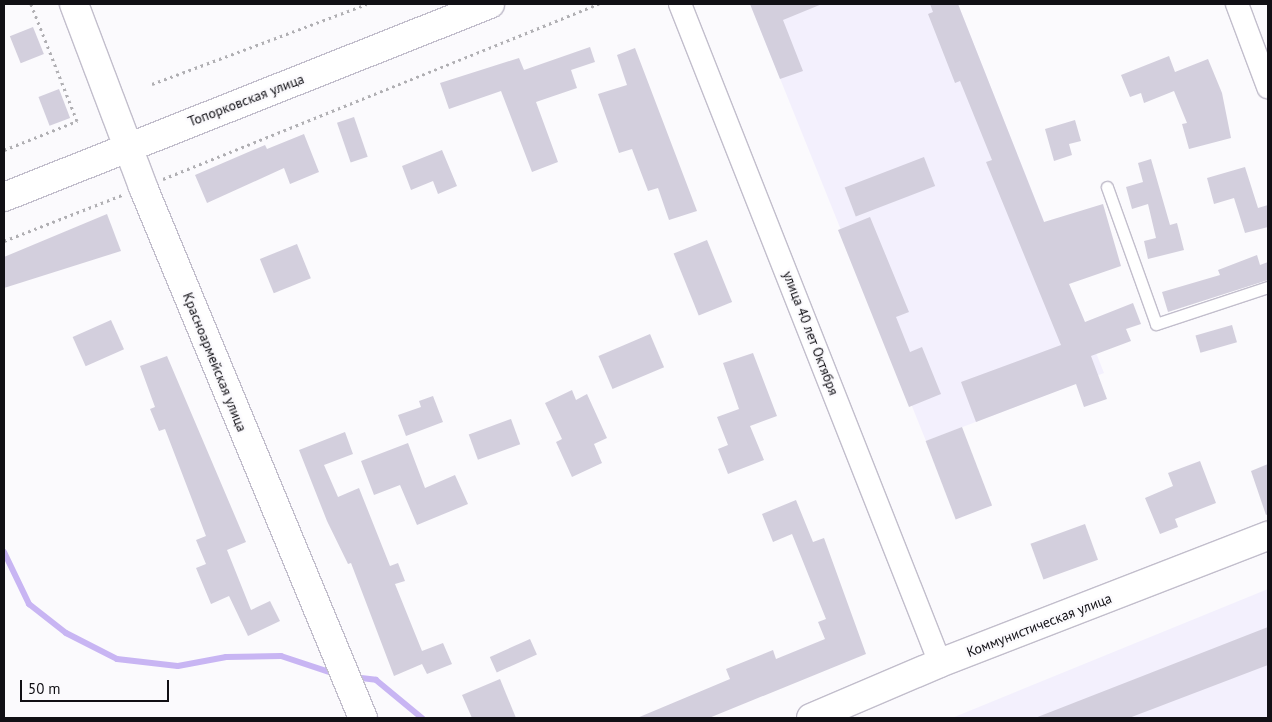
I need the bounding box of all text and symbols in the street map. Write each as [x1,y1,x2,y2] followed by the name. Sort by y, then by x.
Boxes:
[186,70,306,130] street label: Топорковская улица
[779,268,843,398] street label: улица 40 лет Октября
[179,290,251,434] street label: Красноармейская улица
[964,590,1114,660] street label: Коммунистическая улица
[22,670,171,702] scale bar
[28,679,61,698] text: 50 m

